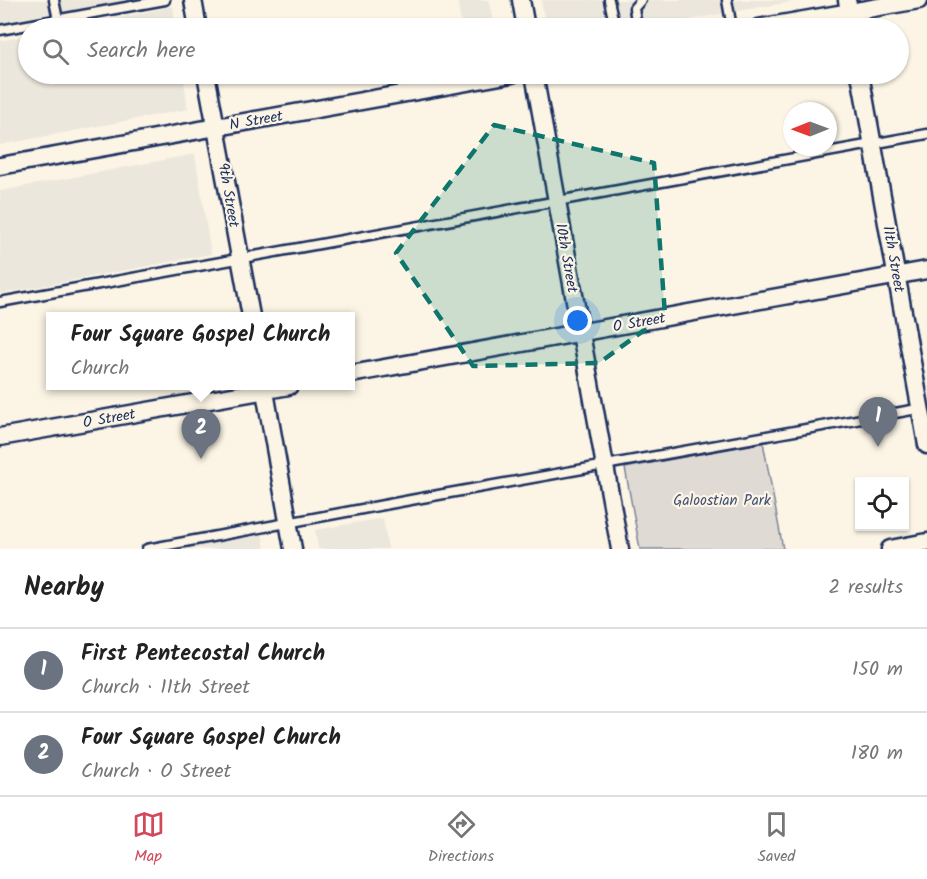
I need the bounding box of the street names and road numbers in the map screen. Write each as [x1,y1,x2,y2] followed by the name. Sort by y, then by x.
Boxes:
[227,104,285,138] street label: N Street
[211,161,246,230] street label: 9th Street
[548,222,584,295] street label: 10th Street
[875,224,911,295] street label: 11th Street
[611,307,668,339] street label: O Street
[81,403,138,435] street label: O Street

